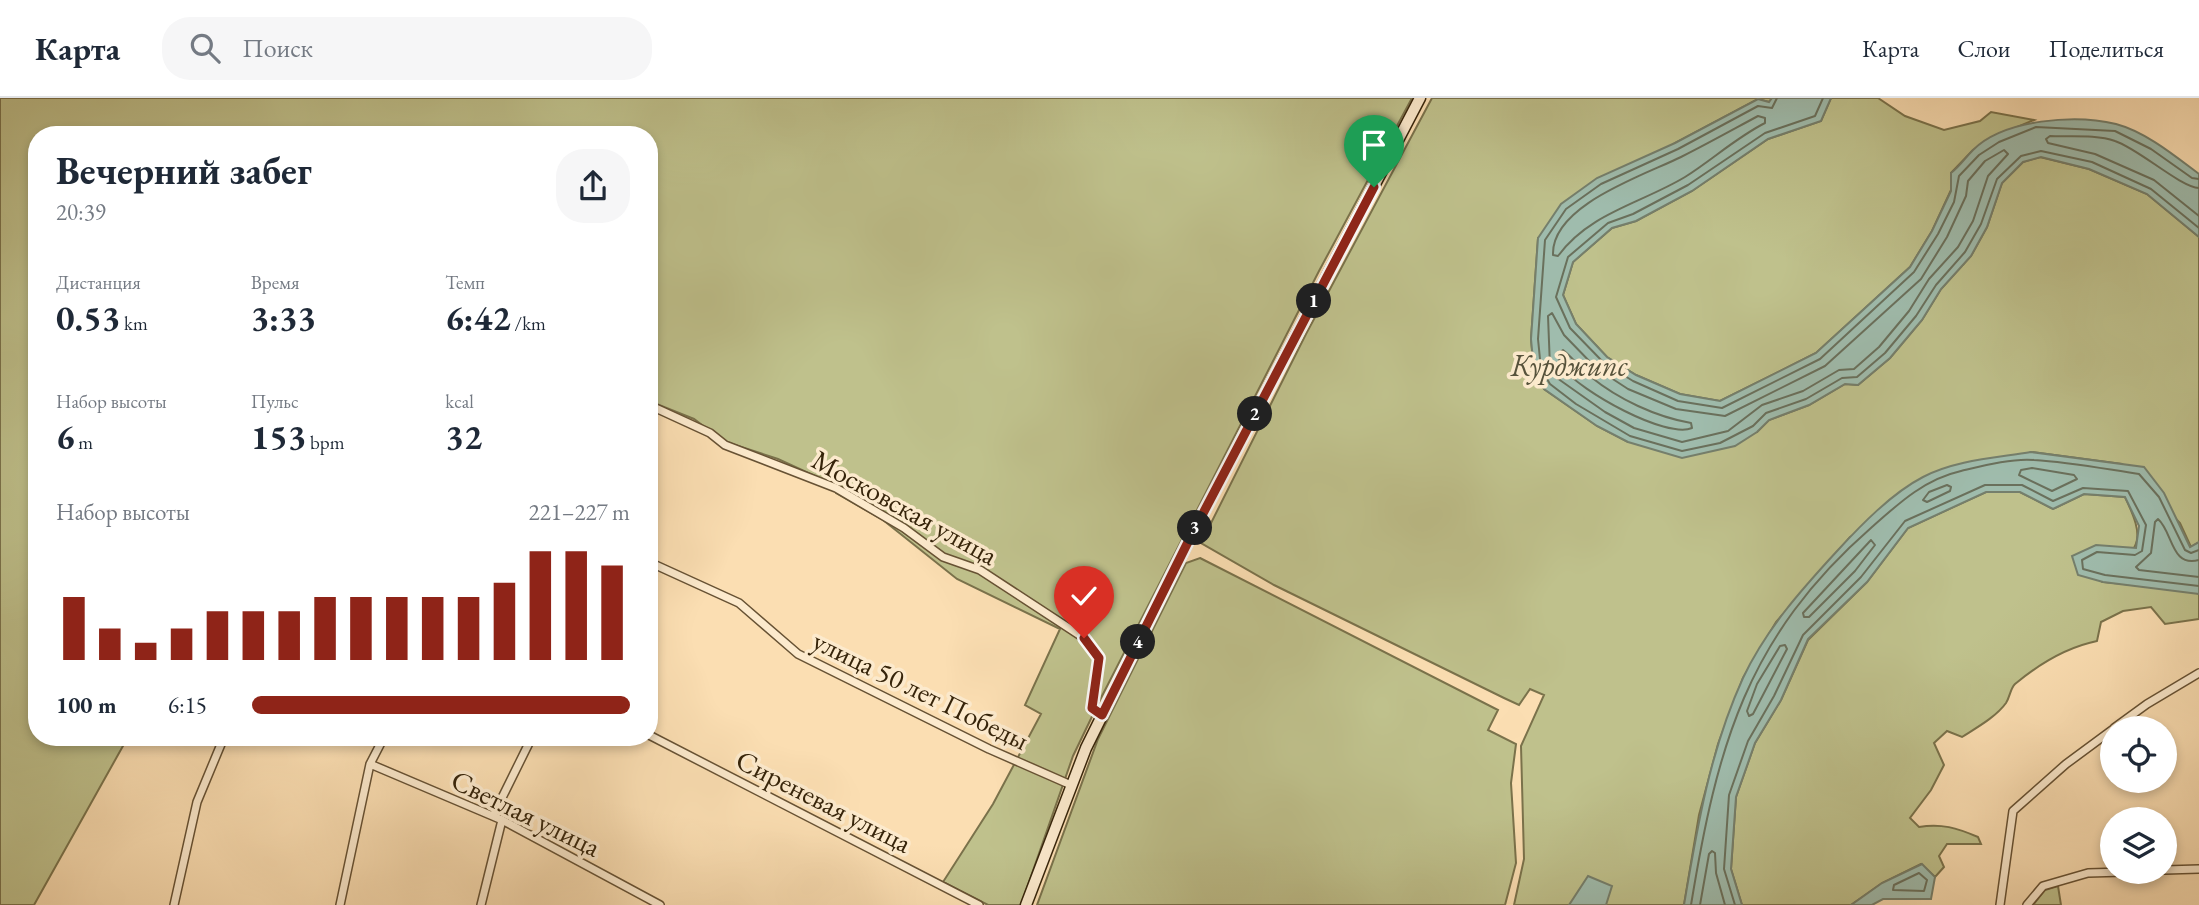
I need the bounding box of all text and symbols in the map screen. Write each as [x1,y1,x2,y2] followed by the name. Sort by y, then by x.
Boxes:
[162,17,652,80] search box
[35,27,120,70] text: Карта
[186,29,224,67] icon: search
[242,31,313,65] text: Поиск
[1862,33,1919,64] text: Карта
[1957,33,2011,64] text: Слои
[2049,33,2164,64] text: Поделиться
[1344,115,1404,187] pin
[1355,126,1393,164] icon: arrive
[56,146,312,195] text: Вечерний забег
[556,149,630,223] button: share
[56,197,106,227] text: 20:39
[56,270,141,295] text: Дистанция
[251,270,299,295] text: Время
[445,270,485,295] text: Темп
[1296,284,1332,318] pin: 1
[1308,288,1319,313] text: 1
[56,295,120,340] text: 0.53
[251,295,316,340] text: 3:33
[445,295,511,340] text: 6:42
[120,311,148,336] text: km
[511,311,546,336] text: /km
[1510,346,1628,385] water label: Курджипс
[56,389,167,414] text: Набор высоты
[251,389,299,414] text: Пульс
[445,389,474,414] text: kcal
[1238,396,1272,432] pin: 2
[1249,401,1260,426] text: 2
[56,414,75,459] text: 6
[251,414,306,459] text: 153
[445,414,482,459] text: 32
[75,430,93,455] text: m
[306,430,344,455] text: bpm
[806,441,1005,573] street label: Московская улица
[56,497,190,527] text: Набор высоты
[529,497,630,527] text: 221–227 m
[1178,510,1212,546] pin: 3
[1189,515,1200,540] text: 3
[1054,566,1114,638] pin
[1065,577,1103,615] icon: check
[807,622,1035,758] street label: улица 50 лет Победы
[1120,624,1156,660] pin: 4
[1132,629,1143,654] text: 4
[56,690,117,720] text: 100 m
[168,690,207,720] text: 6:15
[2100,716,2177,884] map controls
[2100,716,2177,793] button: locate
[730,741,919,861] street label: Сиреневая улица
[445,761,607,865] street label: Светлая улица
[2100,807,2177,884] button: layers

